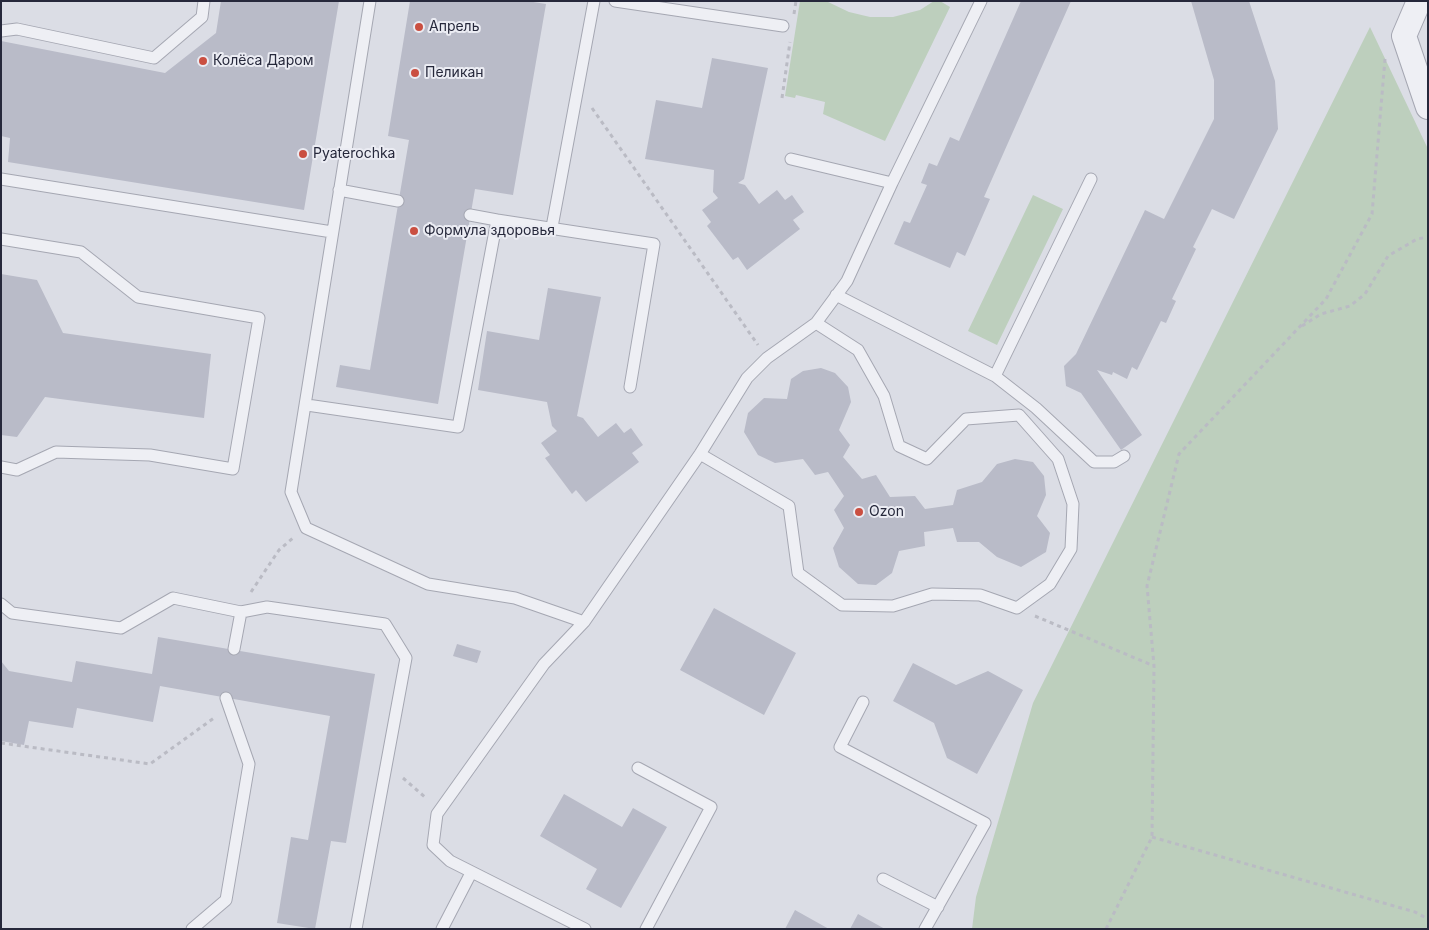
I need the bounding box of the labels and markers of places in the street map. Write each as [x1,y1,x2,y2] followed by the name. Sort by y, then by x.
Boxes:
[429,19,479,35] place label: Апрель
[413,21,425,33] marker: Апрель
[213,53,313,69] place label: Колёса Даром
[197,55,209,67] marker: Колёса Даром
[425,65,484,81] place label: Пеликан
[409,67,421,79] marker: Пеликан
[313,146,395,162] place label: Pyaterochka
[297,148,309,160] marker: Pyaterochka
[424,223,555,239] place label: Формула здоровья
[408,225,420,237] marker: Формула здоровья
[869,504,904,520] place label: Ozon
[853,506,865,518] marker: Ozon

